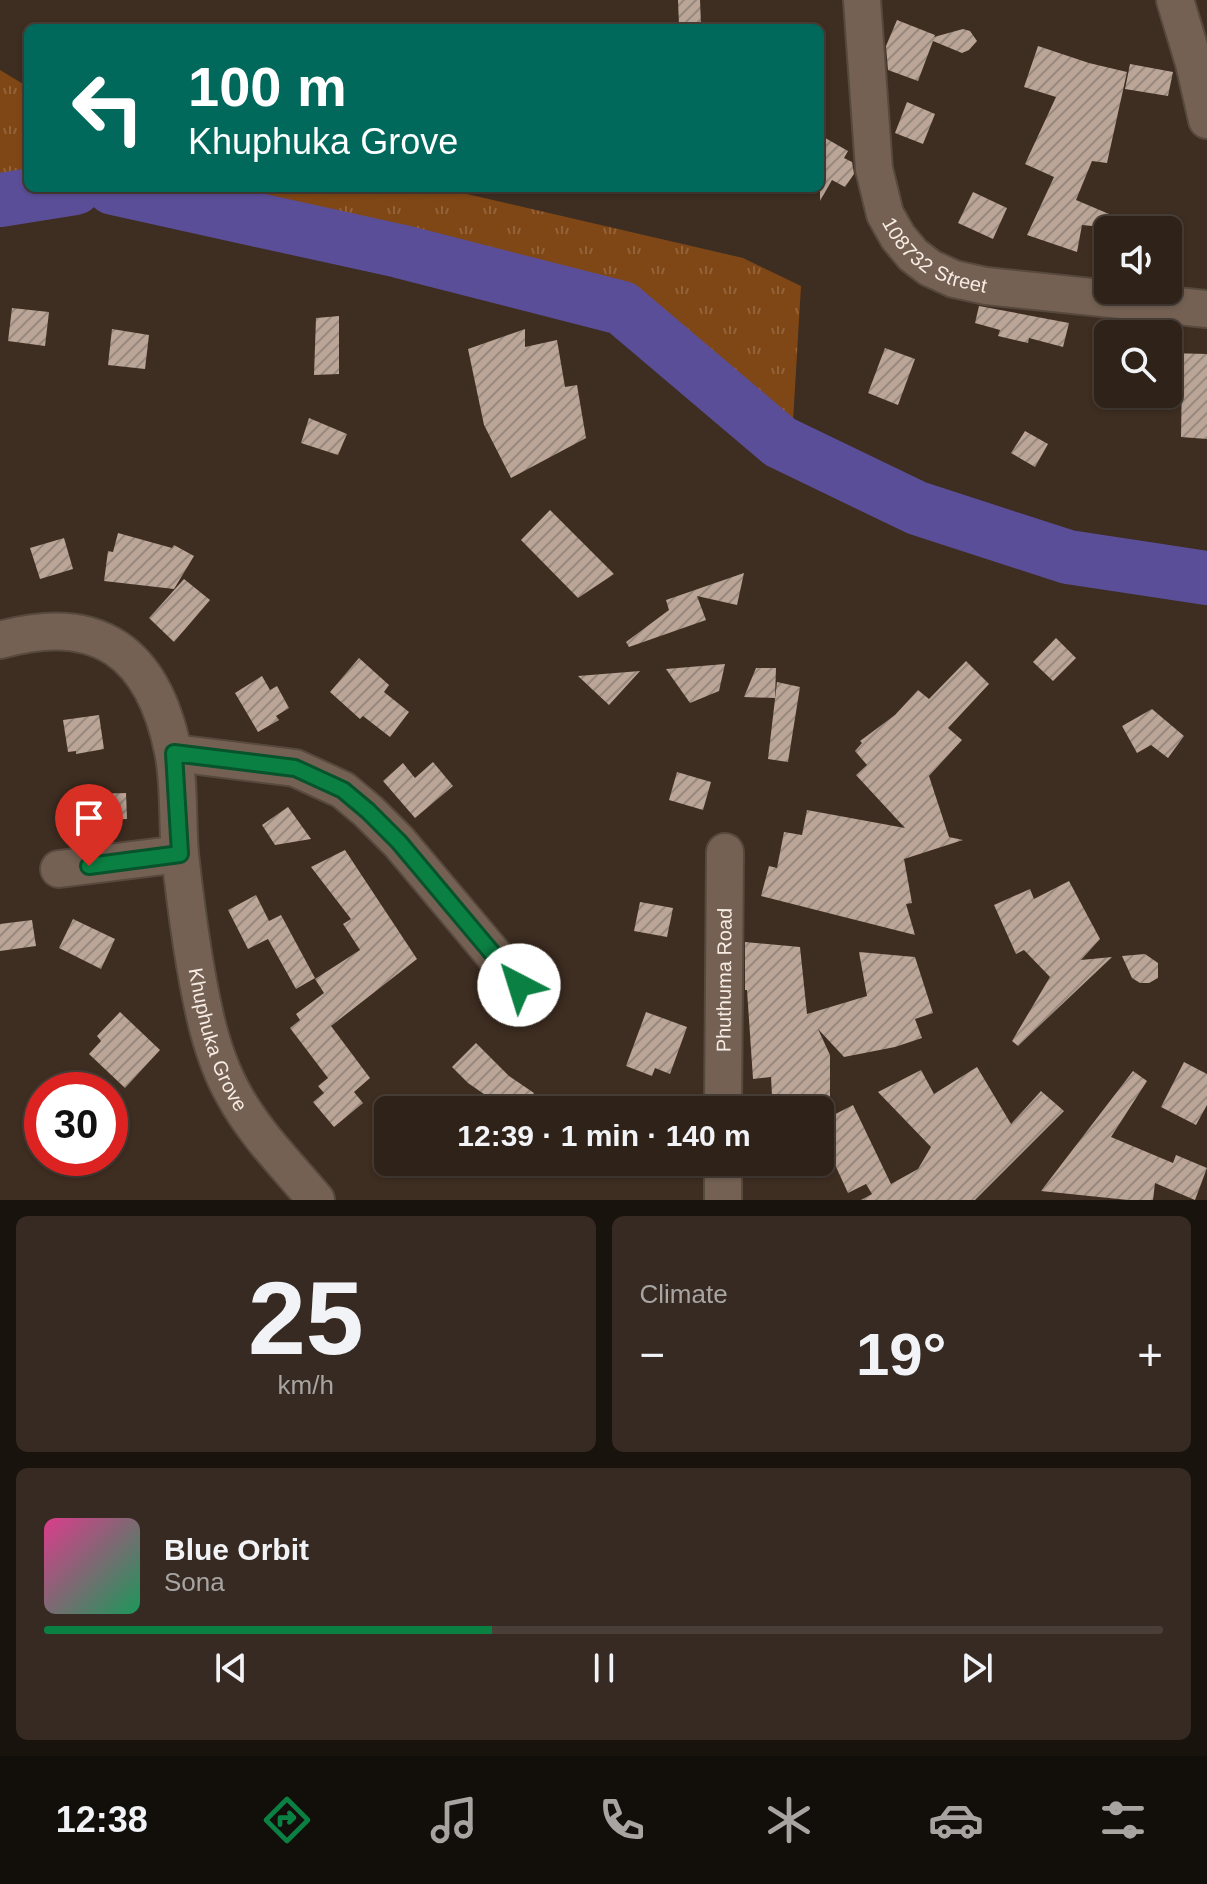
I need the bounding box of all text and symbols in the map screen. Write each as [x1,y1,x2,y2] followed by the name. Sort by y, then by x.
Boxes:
[188,55,347,118] text: 100 m
[56,56,160,160] icon: left
[188,121,458,162] text: Khuphuka Grove
[878,213,989,297] street label: 108732 Street
[1094,216,1182,408] map controls
[1094,216,1182,304] button: sound
[1094,320,1182,408] button: search
[55,784,123,866] pin
[67,796,111,840] icon: arrive
[712,908,736,1052] street label: Phuthuma Road
[477,943,561,1027] position arrow
[185,966,252,1115] street label: Khuphuka Grove
[24,1072,128,1176] speed limit sign: 30
[457,1119,751,1152] text: 12:39 · 1 min · 140 m
[248,1260,364,1376] text: 25
[640,1279,728,1309] text: Climate
[856,1321,947,1388] text: 19°
[640,1330,665,1379] text: −
[1137,1330,1163,1379] text: +
[278,1370,334,1400] text: km/h
[164,1533,309,1566] text: Blue Orbit
[164,1567,225,1597] text: Sona
[209,1646,253,1690] icon: previous
[582,1646,626,1690] icon: pause
[955,1646,999,1690] icon: next
[259,1792,315,1848] icon: directions
[426,1792,482,1848] icon: music
[594,1792,650,1848] icon: phone
[761,1792,817,1848] icon: climate
[928,1792,984,1848] icon: car
[1095,1792,1151,1848] icon: filters
[56,1799,148,1840] text: 12:38

